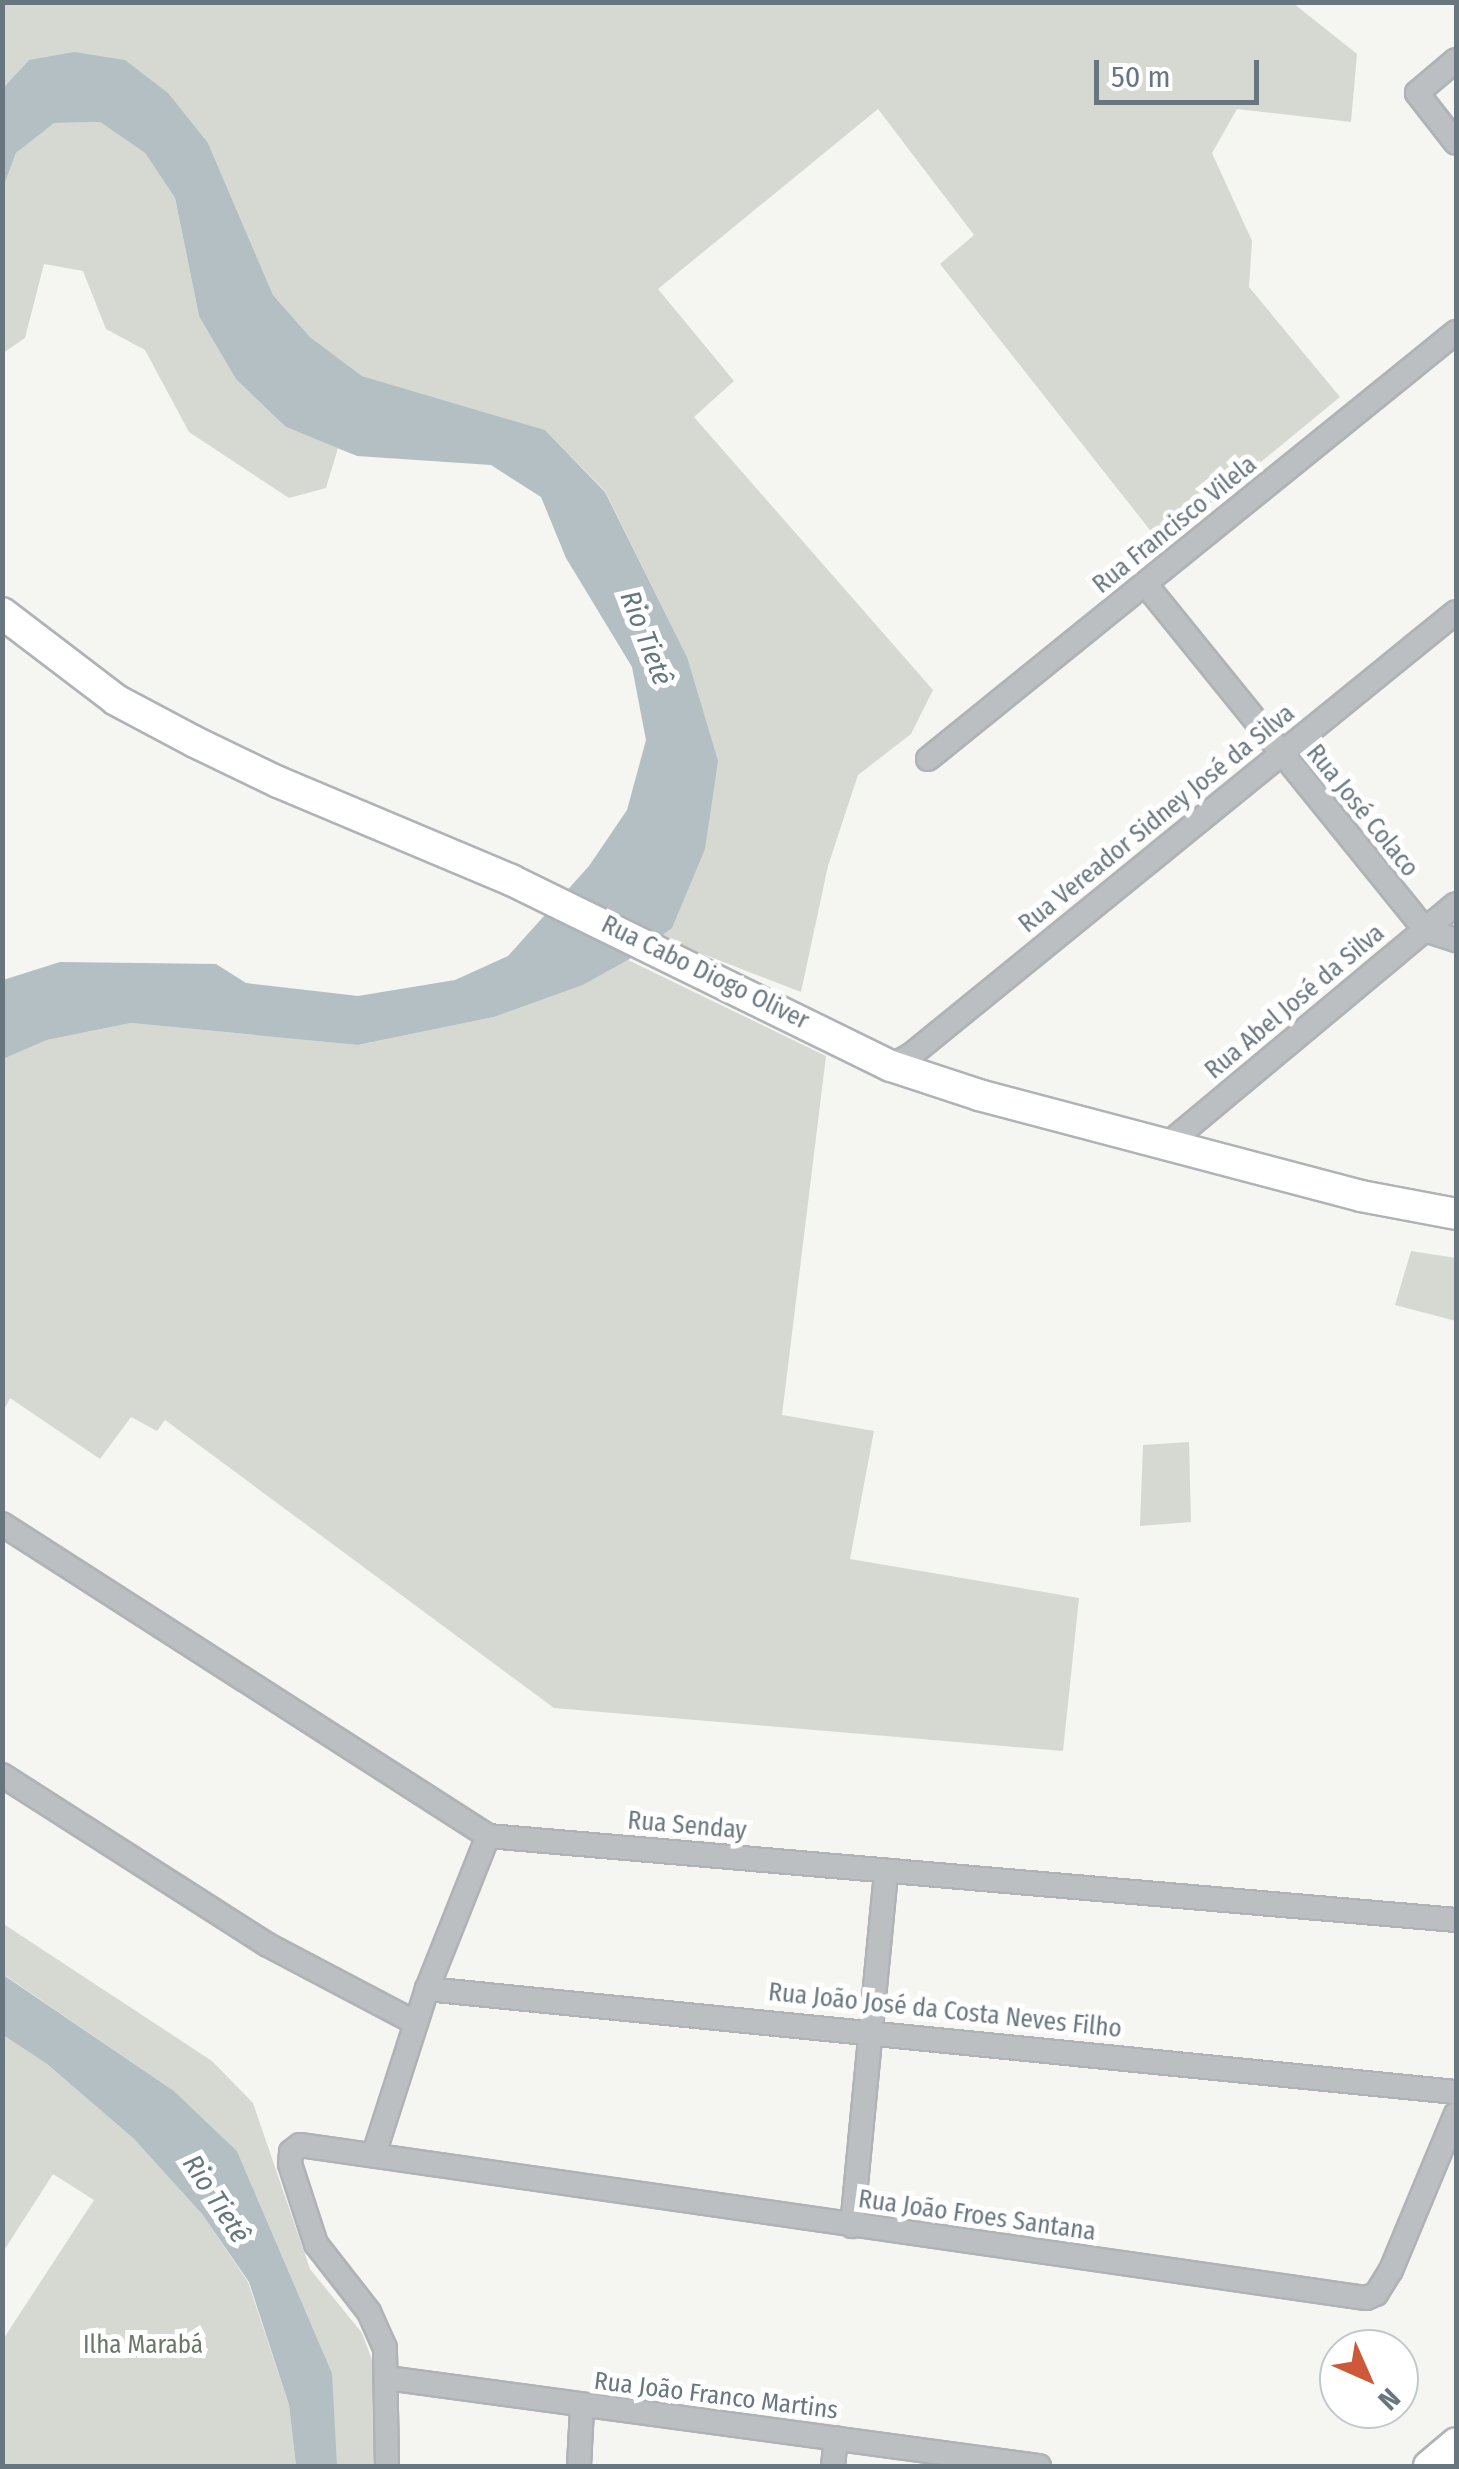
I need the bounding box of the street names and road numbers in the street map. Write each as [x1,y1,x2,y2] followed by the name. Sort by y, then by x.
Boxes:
[1087,450,1263,600] street label: Rua Francisco Vilela
[1013,699,1301,939] street label: Rua Vereador Sidney José da Silva
[1300,739,1424,883] street label: Rua José Colaco
[596,910,814,1036] street label: Rua Cabo Diogo Oliver
[1199,918,1391,1086] street label: Rua Abel José da Silva
[626,1806,748,1846] street label: Rua Senday
[767,1978,1123,2044] street label: Rua João José da Costa Neves Filho
[856,2184,1098,2248] street label: Rua João Froes Santana
[592,2366,840,2426] street label: Rua João Franco Martins

